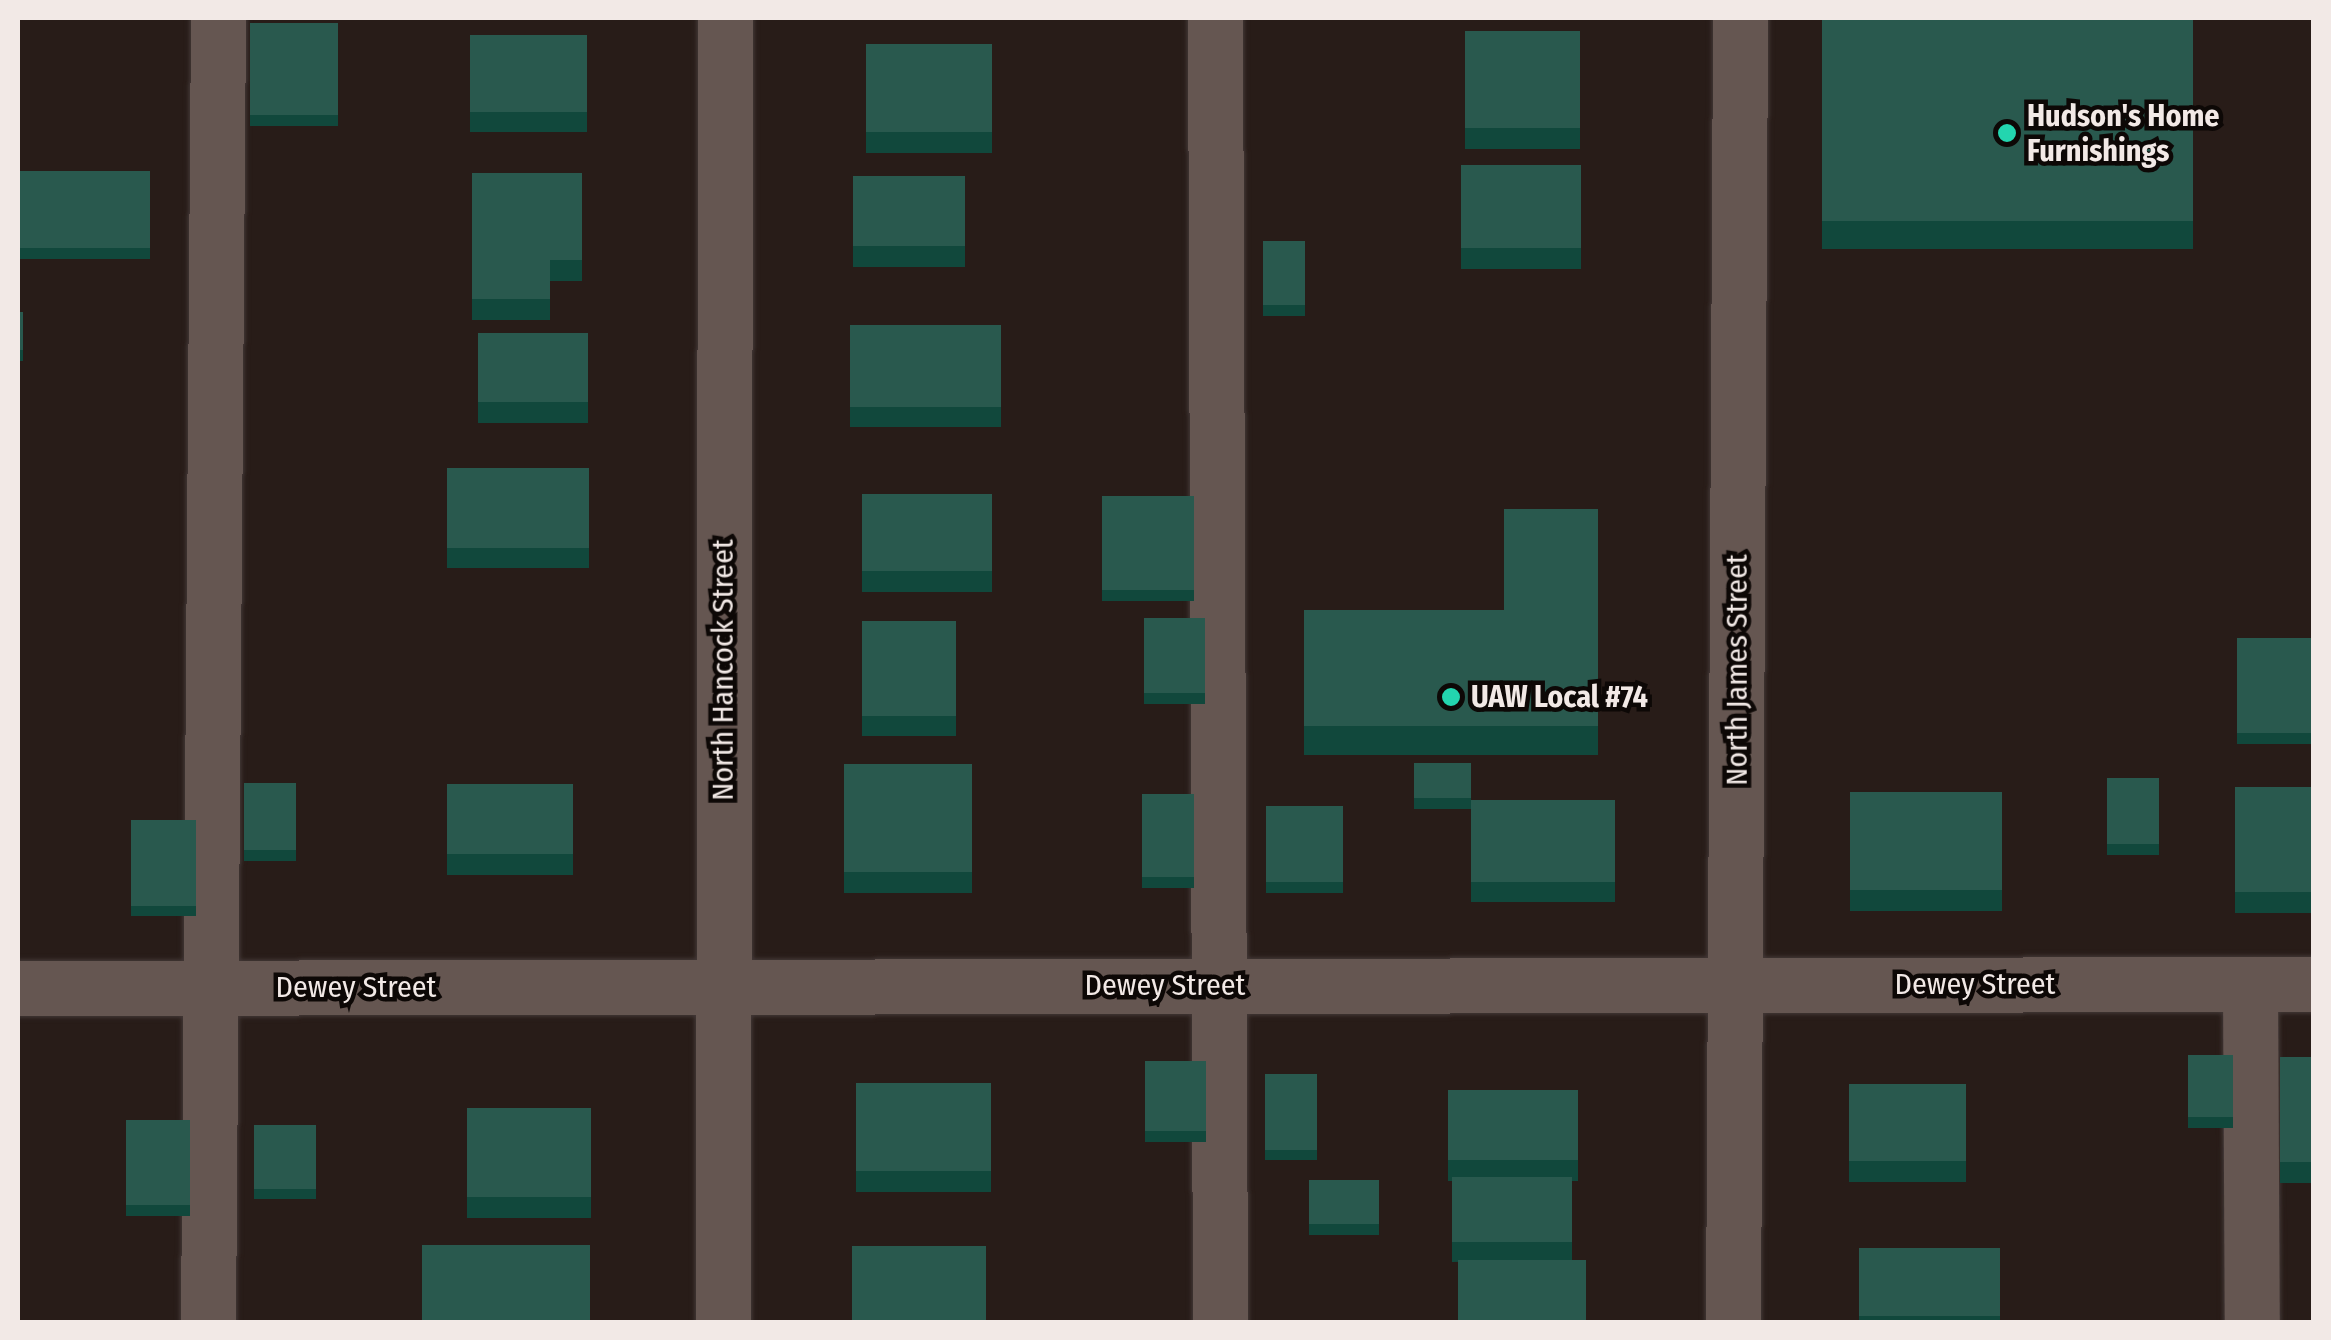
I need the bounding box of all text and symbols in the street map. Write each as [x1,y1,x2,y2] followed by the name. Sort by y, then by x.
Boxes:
[2027,98,2220,168] place label: Hudson's Home Furnishings
[1996,122,2018,144] marker: Hudson's Home Furnishings
[705,539,741,801] street label: North Hancock Street
[1719,554,1755,786] street label: North James Street
[1471,679,1648,715] place label: UAW Local #74
[1440,686,1462,708] marker: UAW Local #74
[1895,966,2055,1002] street label: Dewey Street
[1085,967,1245,1003] street label: Dewey Street
[276,969,436,1005] street label: Dewey Street

